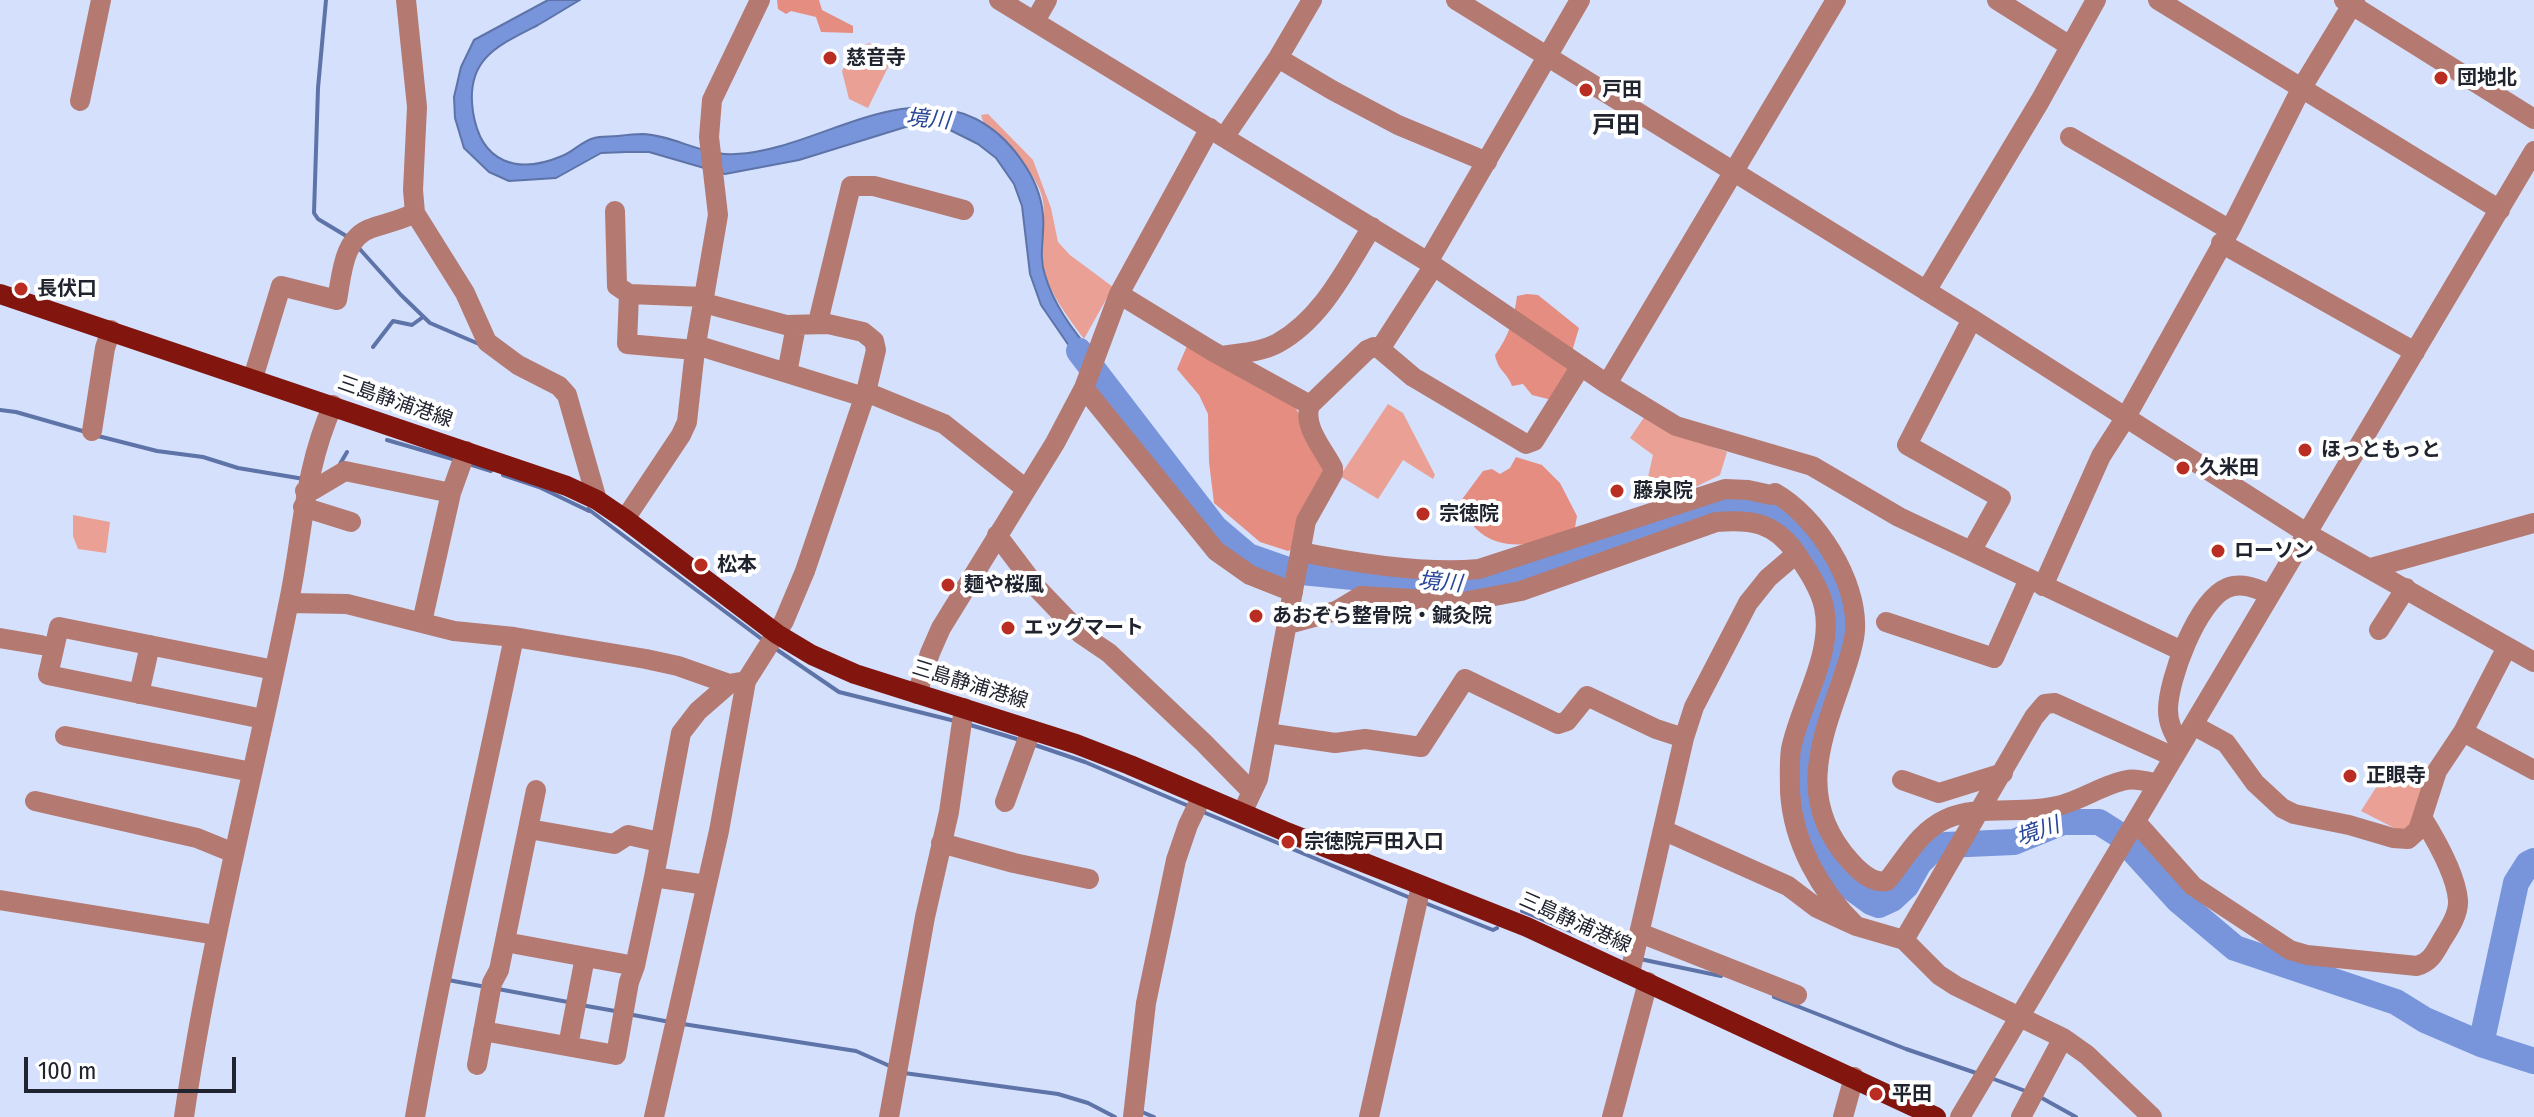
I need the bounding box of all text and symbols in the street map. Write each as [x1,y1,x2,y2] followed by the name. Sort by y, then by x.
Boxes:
[846,46,906,70] place label: 慈音寺
[821,49,839,67] marker: 慈音寺
[2457,66,2517,90] place label: 団地北
[2432,69,2450,87] marker: 団地北
[1602,78,1642,102] place label: 戸田
[1577,81,1595,99] marker: 戸田
[905,105,951,135] water label: 境川
[1592,112,1640,140] district label: 戸田
[37,277,97,301] place label: 長伏口
[12,280,30,298] marker: 長伏口
[334,371,456,433] street label: 三島静浦港線
[2321,438,2441,462] place label: ほっともっと
[2296,441,2314,459] marker: ほっともっと
[2199,456,2259,480] place label: 久米田
[2174,459,2192,477] marker: 久米田
[1633,479,1693,503] place label: 藤泉院
[1608,482,1626,500] marker: 藤泉院
[1439,502,1499,526] place label: 宗徳院
[1414,505,1432,523] marker: 宗徳院
[2234,539,2314,563] place label: ローソン
[2209,542,2227,560] marker: ローソン
[717,553,757,577] place label: 松本
[692,556,710,574] marker: 松本
[1417,568,1463,598] water label: 境川
[964,573,1044,597] place label: 麺や桜風
[939,576,957,594] marker: 麺や桜風
[1272,604,1492,628] place label: あおぞら整骨院・鍼灸院
[1247,607,1265,625] marker: あおぞら整骨院・鍼灸院
[1024,616,1144,640] place label: エッグマート
[999,619,1017,637] marker: エッグマート
[909,656,1031,714] street label: 三島静浦港線
[2366,764,2426,788] place label: 正眼寺
[2341,767,2359,785] marker: 正眼寺
[2013,812,2063,852] water label: 境川
[1304,830,1444,854] place label: 宗徳院戸田入口
[1279,833,1297,851] marker: 宗徳院戸田入口
[1515,888,1635,958] street label: 三島静浦港線
[28,1041,240,1091] scale bar
[38,1057,96,1085] text: 100 m
[1892,1082,1932,1106] place label: 平田
[1867,1085,1885,1103] marker: 平田

